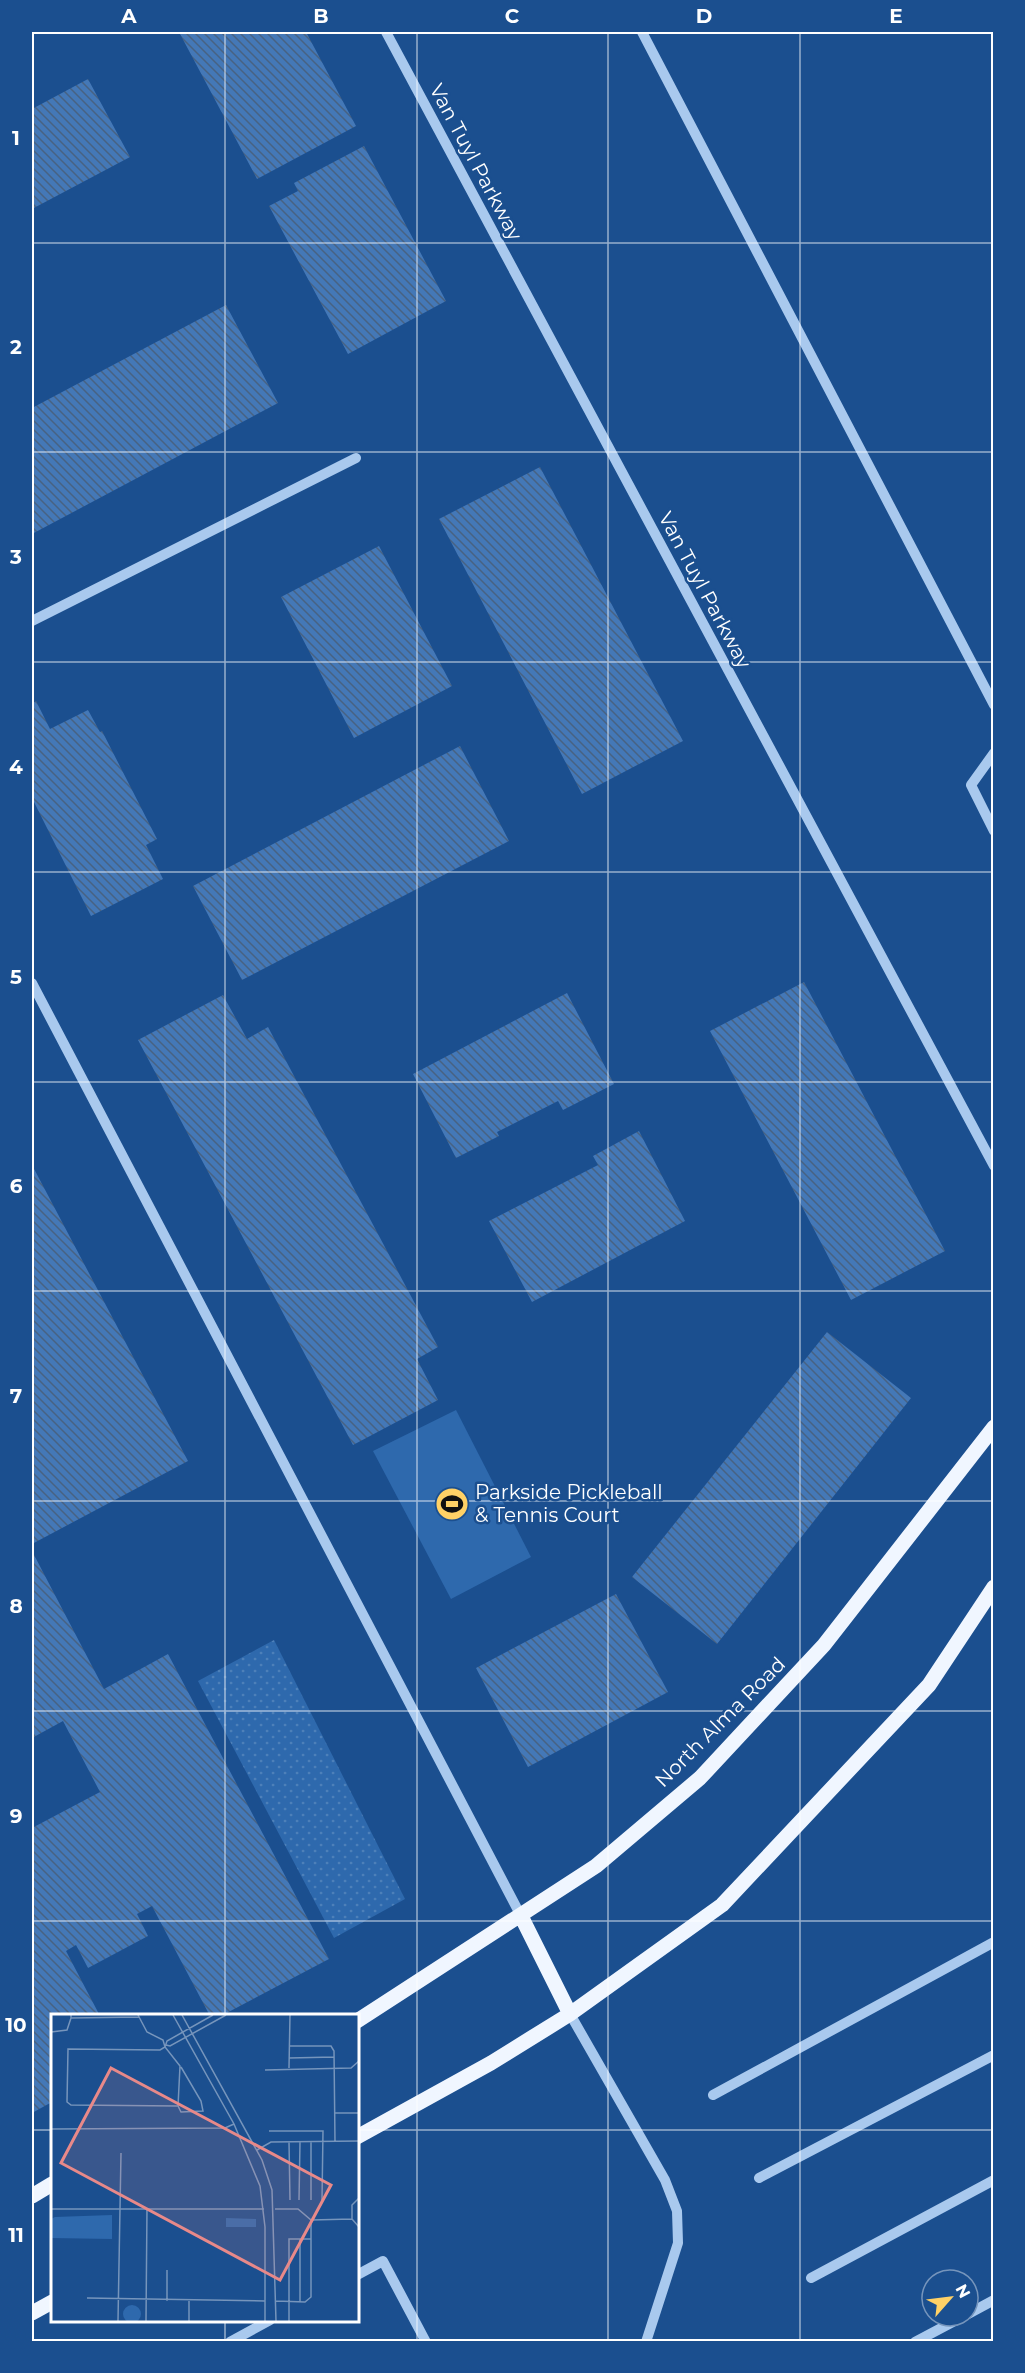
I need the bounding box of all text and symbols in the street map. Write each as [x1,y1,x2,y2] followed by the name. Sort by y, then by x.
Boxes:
[120,4,137,28] text: A
[313,4,329,28] text: B
[505,4,520,28] text: C
[696,4,712,28] text: D
[889,4,903,28] text: E
[425,80,528,245] street label: Van Tuyl Parkway
[12,126,20,150] text: 1
[10,335,22,359] text: 2
[654,508,757,673] street label: Van Tuyl Parkway
[9,545,22,569] text: 3
[9,755,23,779] text: 4
[10,965,22,989] text: 5
[10,1174,23,1198] text: 6
[10,1384,22,1408] text: 7
[475,1480,663,1527] place label: Parkside Pickleball & Tennis Court
[434,1486,470,1522] sports icon: Parkside Pickleball & Tennis Court
[9,1594,23,1618] text: 8
[650,1652,790,1792] street label: North Alma Road
[10,1804,22,1828] text: 9
[5,2013,27,2037] text: 10
[51,2014,358,2322] inset map
[8,2223,24,2247] text: 11
[920,2268,980,2328] north arrow
[951,2281,974,2301] text: N

